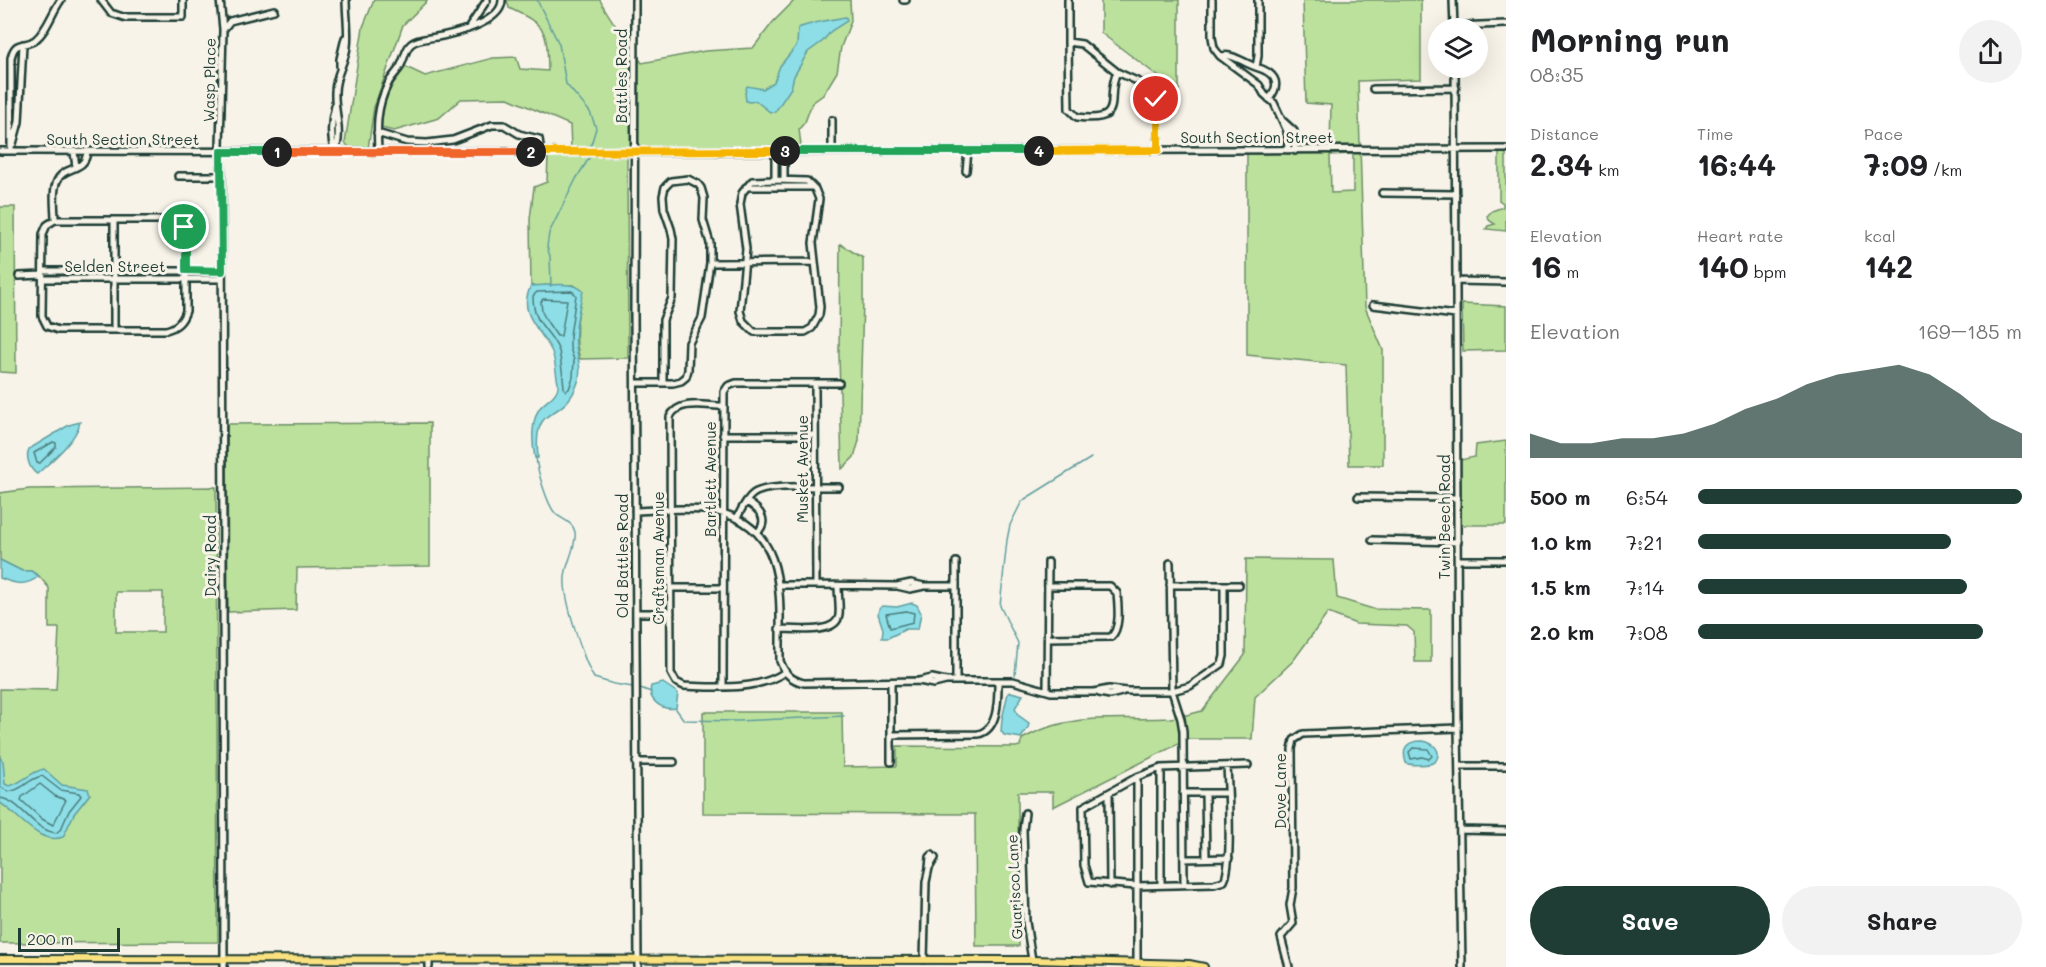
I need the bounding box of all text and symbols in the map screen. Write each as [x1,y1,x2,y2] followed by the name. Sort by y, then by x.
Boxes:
[1530,17,1730,60] text: Morning run
[1428,18,1488,78] map controls
[1428,18,1488,78] button: layers
[1959,20,2022,83] button: share
[611,29,631,123] street label: Battles Road
[198,38,220,122] street label: Wasp Place
[1530,61,1584,87] text: 08:35
[1130,73,1181,124] pin
[1139,82,1172,115] icon: check
[1530,123,1599,144] text: Distance
[1697,123,1733,144] text: Time
[1864,123,1903,144] text: Pace
[1181,127,1333,147] street label: South Section Street
[47,129,199,149] street label: South Section Street
[770,136,800,166] pin: 3
[1024,136,1054,166] pin: 4
[262,137,292,167] pin: 1
[516,137,546,167] pin: 2
[780,140,790,161] text: 3
[1034,140,1044,161] text: 4
[273,141,281,162] text: 1
[527,141,535,162] text: 2
[1530,144,1593,184] text: 2.34
[1697,144,1776,184] text: 16:44
[1864,144,1928,184] text: 7:09
[1593,159,1619,180] text: km
[1928,159,1962,180] text: /km
[158,201,209,252] pin
[167,210,200,243] icon: arrive
[1530,225,1602,246] text: Elevation
[1697,225,1783,246] text: Heart rate
[1864,225,1896,246] text: kcal
[1530,246,1561,286] text: 16
[1697,246,1749,286] text: 140
[1864,246,1913,286] text: 142
[64,256,166,276] street label: Selden Street
[1561,261,1579,282] text: m
[1749,261,1787,282] text: bpm
[1530,318,1620,344] text: Elevation
[1918,318,2022,344] text: 169–185 m
[792,415,812,523] street label: Musket Avenue
[700,421,720,537] street label: Bartlett Avenue
[1434,454,1454,580] street label: Twin Beech Road
[1530,484,1590,510] text: 500 m
[1626,484,1668,510] text: 6:54
[648,491,668,625] street label: Craftsman Avenue
[612,494,632,618] street label: Old Battles Road
[200,515,220,597] street label: Dairy Road
[1530,529,1592,555] text: 1.0 km
[1626,529,1663,555] text: 7:21
[1530,574,1591,600] text: 1.5 km
[1626,574,1664,600] text: 7:14
[1530,619,1594,645] text: 2.0 km
[1626,619,1668,645] text: 7:08
[1270,753,1290,829] street label: Dove Lane
[1001,834,1027,940] street label: Guarisco Lane
[1530,886,1770,955] button: Save
[1782,886,2022,955] button: Share
[18,925,120,952] scale bar
[27,928,74,949] text: 200 m

